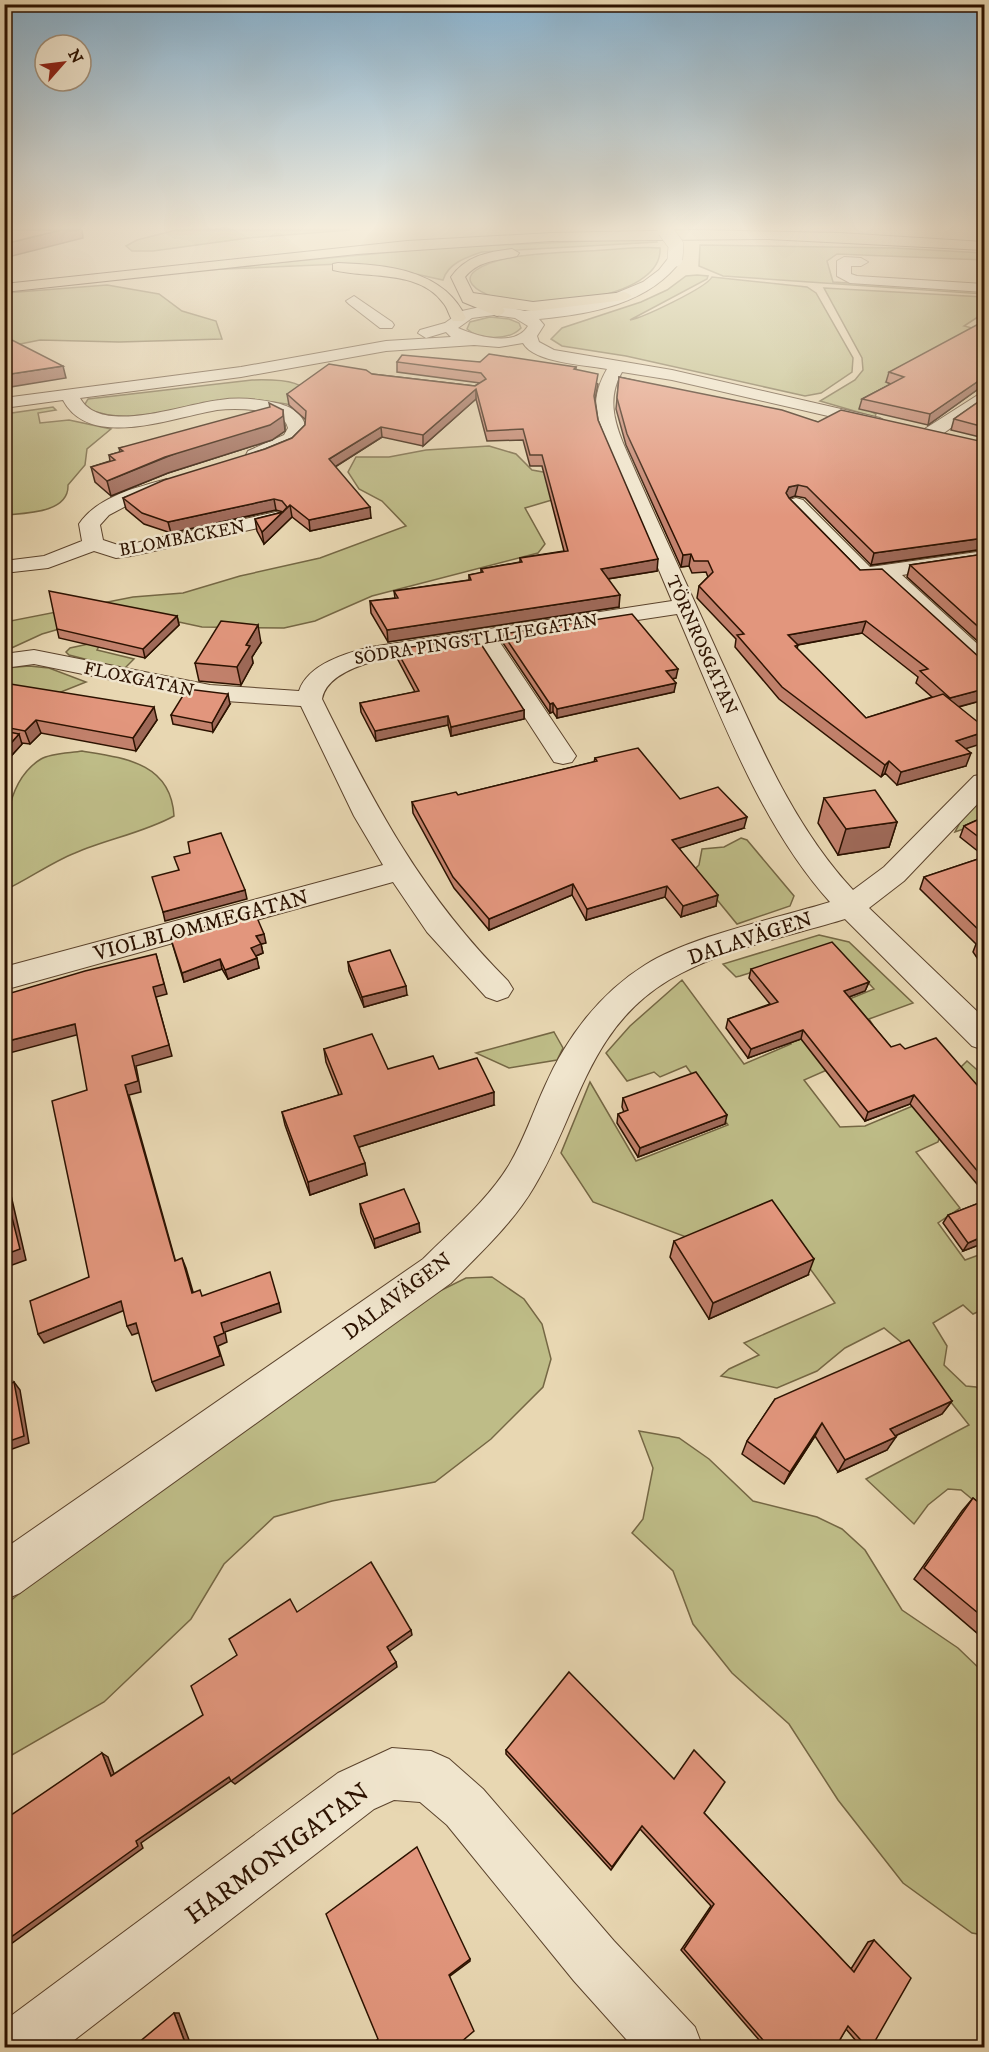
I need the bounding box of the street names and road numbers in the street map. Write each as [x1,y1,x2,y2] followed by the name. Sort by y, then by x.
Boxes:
[117,516,247,562] street label: BLOMBACKEN
[661,572,742,719] street label: TÖRNROSGATAN
[353,610,600,670] street label: SÖDRA PINGSTLILJEGATAN
[82,658,196,702] street label: FLOXGATAN
[90,885,311,967] street label: VIOLBLOMMEGATAN
[684,906,816,971] street label: DALAVÄGEN
[337,1247,457,1346] street label: DALAVÄGEN
[179,1776,377,1932] street label: HARMONIGATAN

